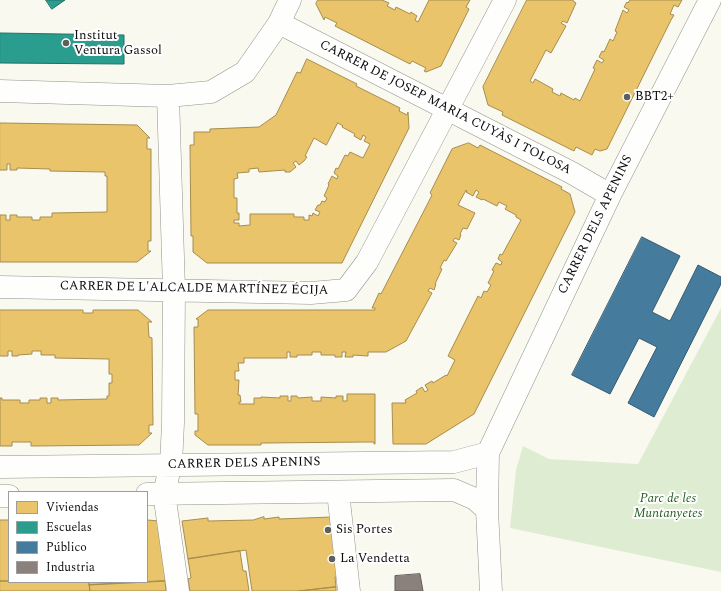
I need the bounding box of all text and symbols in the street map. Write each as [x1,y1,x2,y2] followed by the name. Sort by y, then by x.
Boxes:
[74,28,162,59] place label: Institut Ventura Gassol
[317,37,573,179] street label: CARRER DE JOSEP MARIA CUYÀS I TOLOSA
[61,38,71,48] marker: Institut Ventura Gassol
[635,89,674,105] place label: BBT2+
[622,92,632,102] marker: BBT2+
[556,153,636,297] street label: CARRER DELS APENINS
[60,279,328,299] street label: CARRER DE L'ALCALDE MARTÍNEZ ÉCIJA
[168,455,320,473] street label: CARRER DELS APENINS
[8,491,148,583] legend
[634,491,702,522] park label: Parc de les Muntanyetes
[46,498,99,517] text: Viviendas
[46,518,92,537] text: Escuelas
[336,522,393,538] place label: Sis Portes
[323,525,333,535] marker: Sis Portes
[46,538,87,557] text: Público
[340,551,410,567] place label: La Vendetta
[327,554,337,564] marker: La Vendetta
[46,558,95,577] text: Industria

